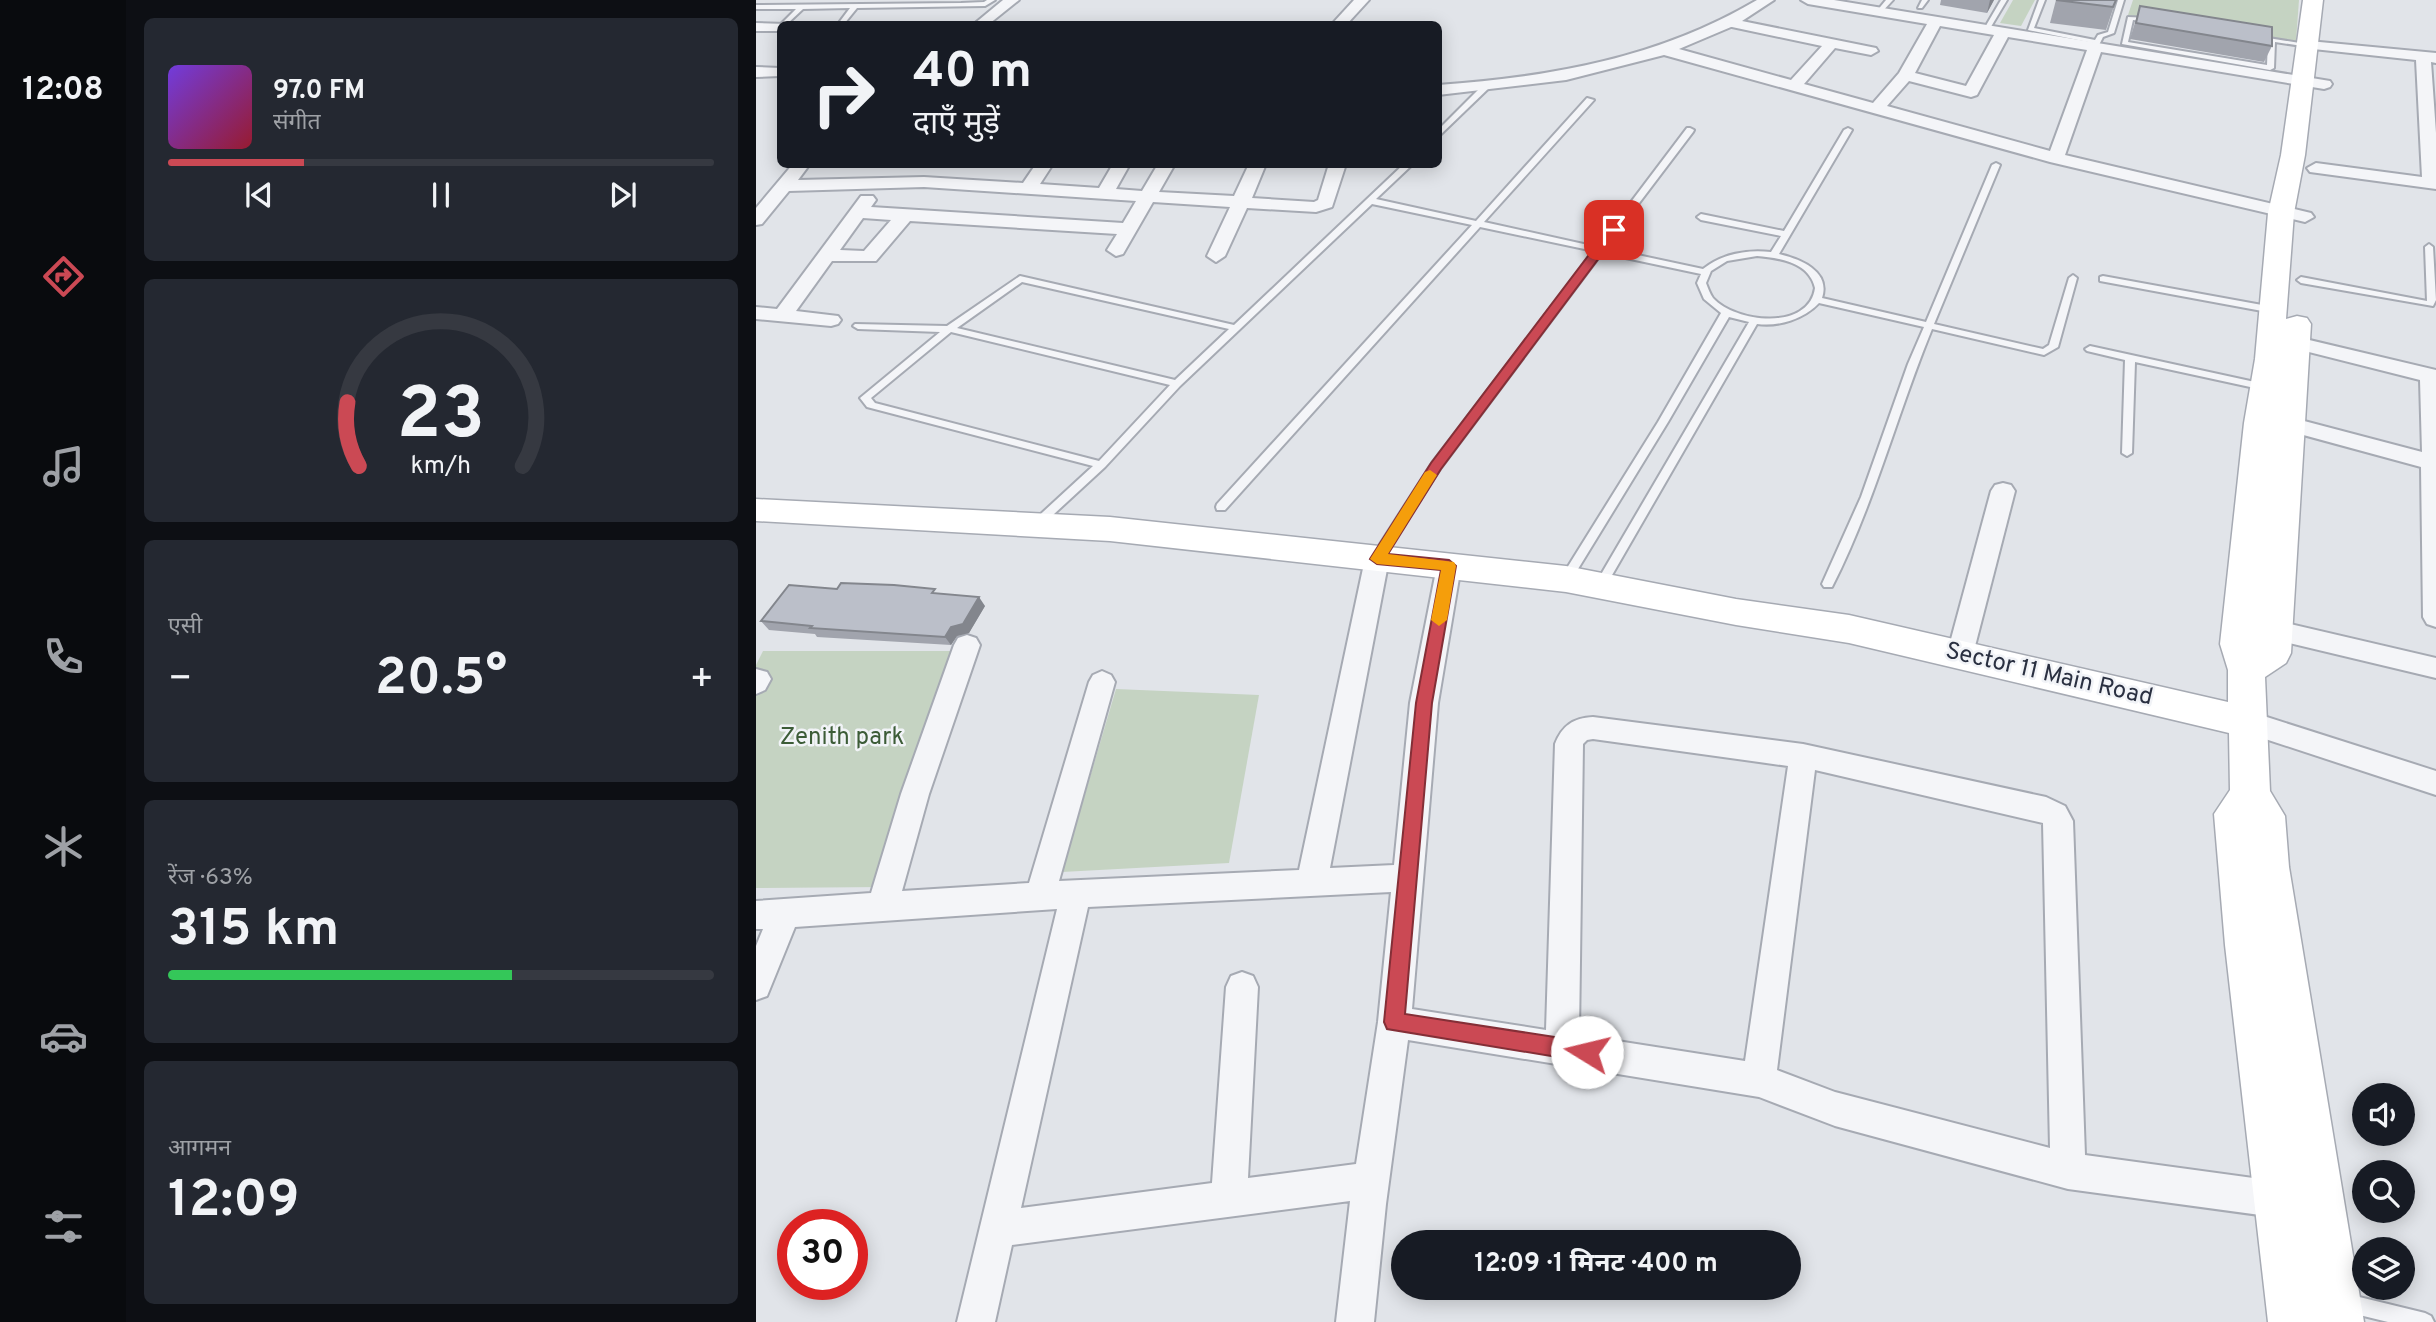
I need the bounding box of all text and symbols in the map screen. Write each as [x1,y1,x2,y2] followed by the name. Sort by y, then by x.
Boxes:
[913,43,1032,105] text: 40 m
[798,49,889,140] icon: right
[22,71,104,111] text: 12:08
[273,75,365,108] text: 97.0 FM
[913,105,1000,145] text: दाएँ मुड़ें
[273,109,321,138] text: संगीत
[240,176,278,214] icon: previous
[422,176,460,214] icon: pause
[604,176,642,214] icon: next
[1584,200,1644,260] pin
[1595,211,1633,249] icon: arrive
[39,252,88,301] icon: directions
[397,373,485,465] text: 23
[39,442,88,491] icon: music
[411,451,471,483] text: km/h
[168,613,202,642] text: एसी
[39,632,88,681] icon: phone
[1942,637,2156,713] street label: Sector 11 Main Road
[375,647,507,713] text: 20.5°
[168,656,193,705] text: −
[689,656,714,705] text: +
[780,723,904,753] park label: Zenith park
[39,822,88,871] icon: climate
[168,864,253,893] text: रेंज · 63%
[168,898,339,964] text: 315 km
[39,1012,88,1061] icon: car
[1550,1015,1624,1089] position arrow
[2352,1083,2415,1300] map controls
[2352,1083,2415,1146] button: sound
[168,1135,231,1164] text: आगमन
[2352,1160,2415,1223] button: search
[168,1169,299,1235] text: 12:09
[39,1202,88,1251] icon: filters
[777,1209,868,1300] speed limit sign: 30
[2352,1237,2415,1300] button: layers
[1474,1248,1718,1281] text: 12:09 · 1 मिनट · 400 m

